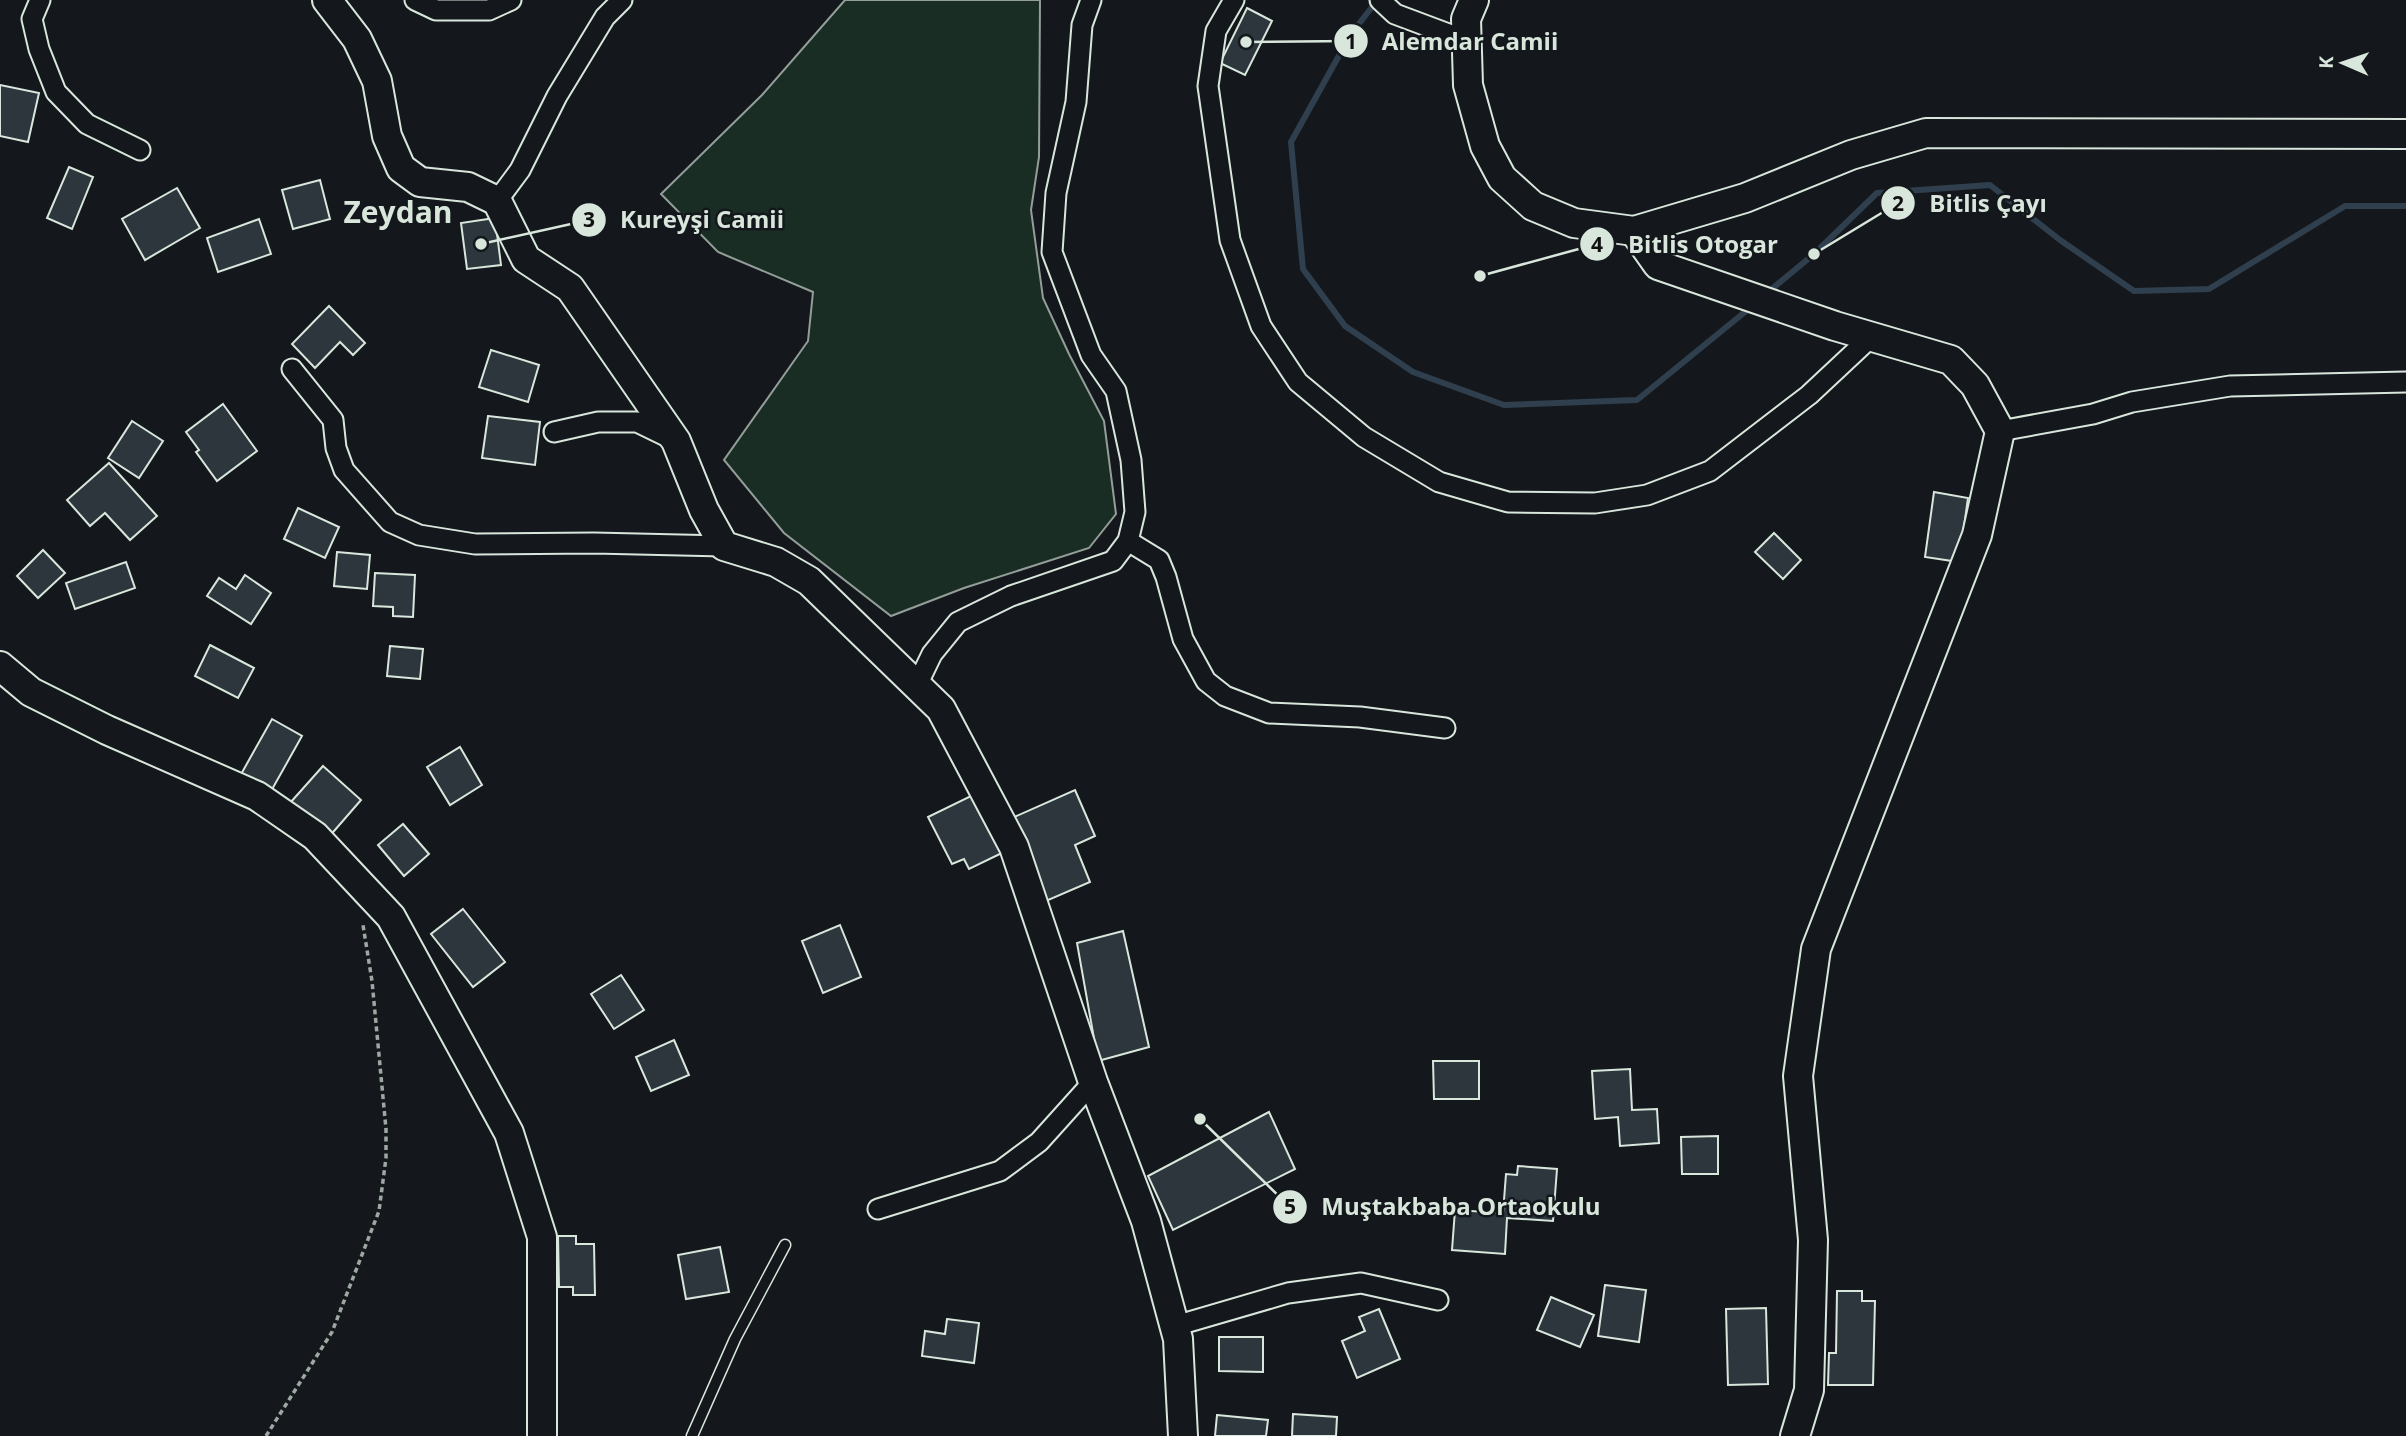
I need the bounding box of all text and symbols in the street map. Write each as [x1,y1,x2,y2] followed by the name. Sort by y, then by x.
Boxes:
[1333,19,1572,64] callout: Alemdar Camii
[1382,24,1558,57] text: Alemdar Camii
[1345,27,1357,55] text: 1
[2308,28,2378,98] north arrow
[2313,55,2339,69] text: K
[1881,181,2061,226] callout: Bitlis Çayı
[1929,186,2047,219] text: Bitlis Çayı
[1892,189,1904,217] text: 2
[344,191,452,232] district label: Zeydan
[571,197,798,242] callout: Kureyşi Camii
[620,202,784,235] text: Kureyşi Camii
[583,205,595,233] text: 3
[1579,222,1792,267] callout: Bitlis Otogar
[1628,227,1778,260] text: Bitlis Otogar
[1591,230,1603,258] text: 4
[1273,1184,1615,1229] callout: Muştakbaba Ortaokulu
[1321,1189,1601,1222] text: Muştakbaba Ortaokulu
[1284,1192,1296,1220] text: 5

